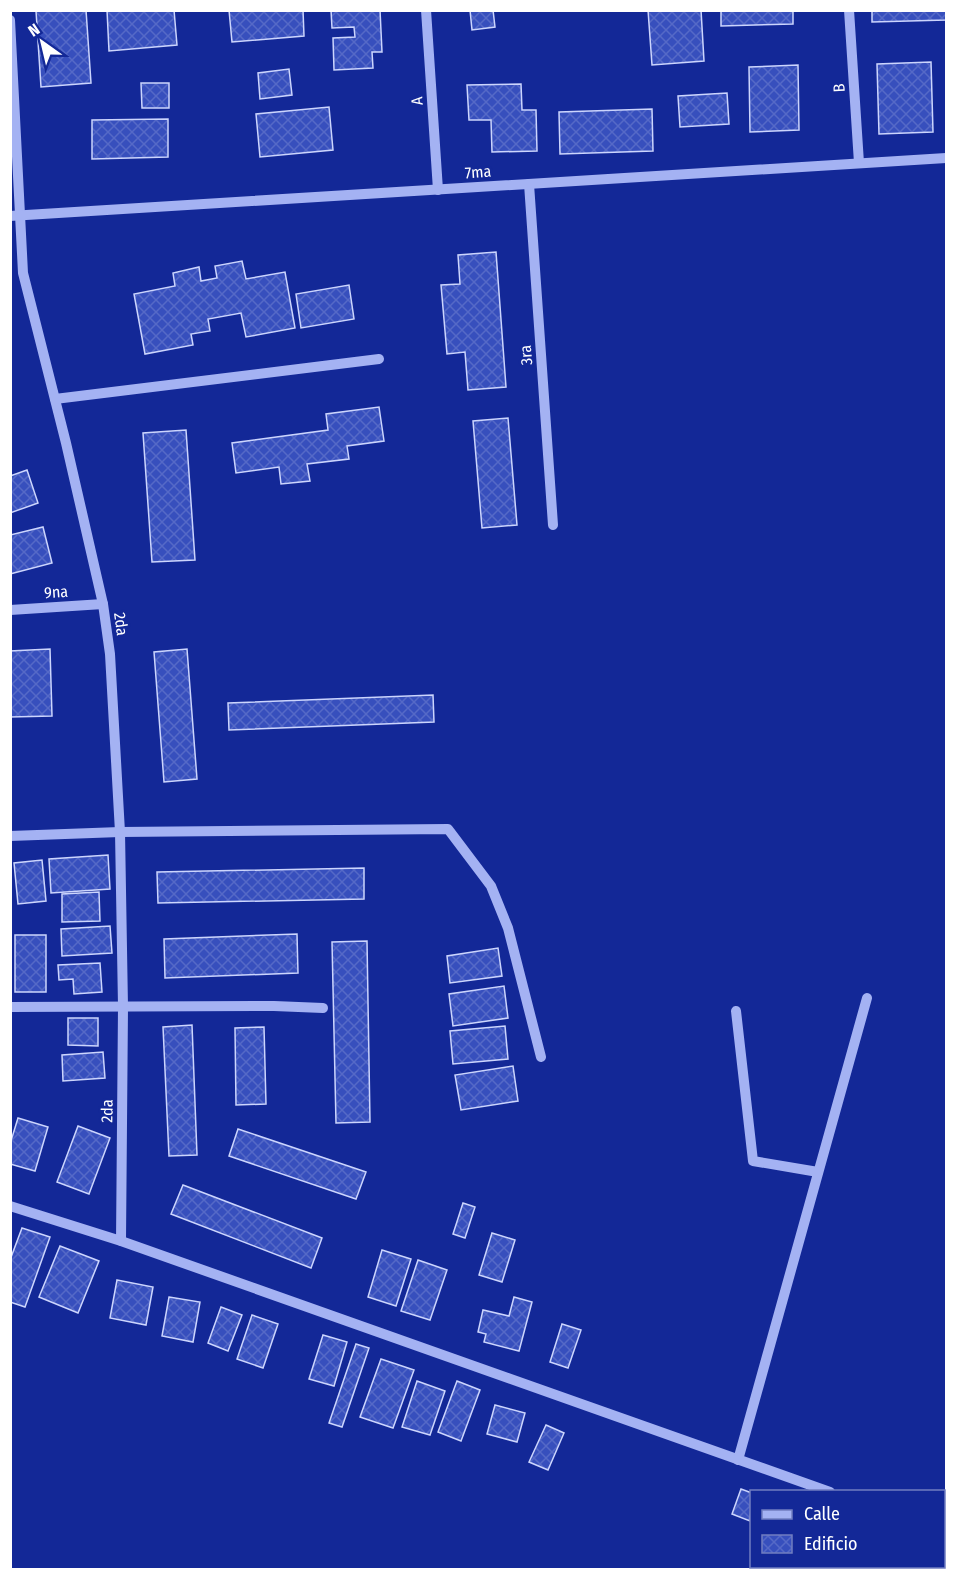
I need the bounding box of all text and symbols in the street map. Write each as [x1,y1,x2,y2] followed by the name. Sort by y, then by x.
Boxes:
[12,12,72,72] north arrow
[25,19,43,41] text: N
[829,83,849,93] street label: B
[407,96,427,106] street label: A
[464,162,492,182] street label: 7ma
[516,344,536,366] street label: 3ra
[43,582,69,602] street label: 9na
[110,611,132,637] street label: 2da
[97,1099,117,1123] street label: 2da
[750,1490,945,1568] legend
[804,1503,840,1525] text: Calle
[804,1533,857,1555] text: Edificio

